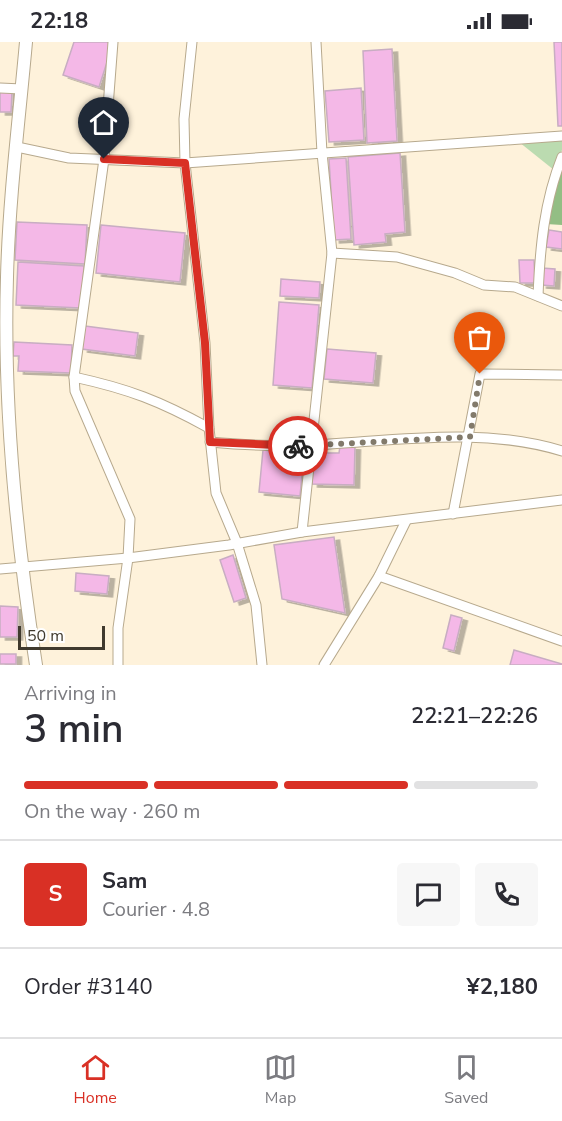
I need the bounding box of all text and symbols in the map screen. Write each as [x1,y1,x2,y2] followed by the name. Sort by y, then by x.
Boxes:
[30,6,88,36] text: 22:18
[78,97,129,159] pin
[87,106,120,139] icon: home
[454,312,505,374] pin
[463,321,496,354] icon: bag
[268,416,328,476] courier
[282,430,315,463] icon: bike
[18,623,105,650] scale bar
[27,625,64,647] text: 50 m
[24,680,117,707] text: Arriving in
[411,701,538,731] text: 22:21–22:26
[24,703,123,756] text: 3 min
[24,798,200,825] text: On the way · 260 m
[397,863,460,926] button: chat
[475,863,538,926] button: phone
[102,866,147,896] text: Sam
[49,879,62,909] text: S
[102,896,210,923] text: Courier · 4.8
[24,972,153,1002] text: Order #3140
[467,972,538,1002] text: ¥2,180
[74,1051,117,1109] tab: Home
[264,1051,297,1109] tab: Map
[444,1051,488,1109] tab: Saved

